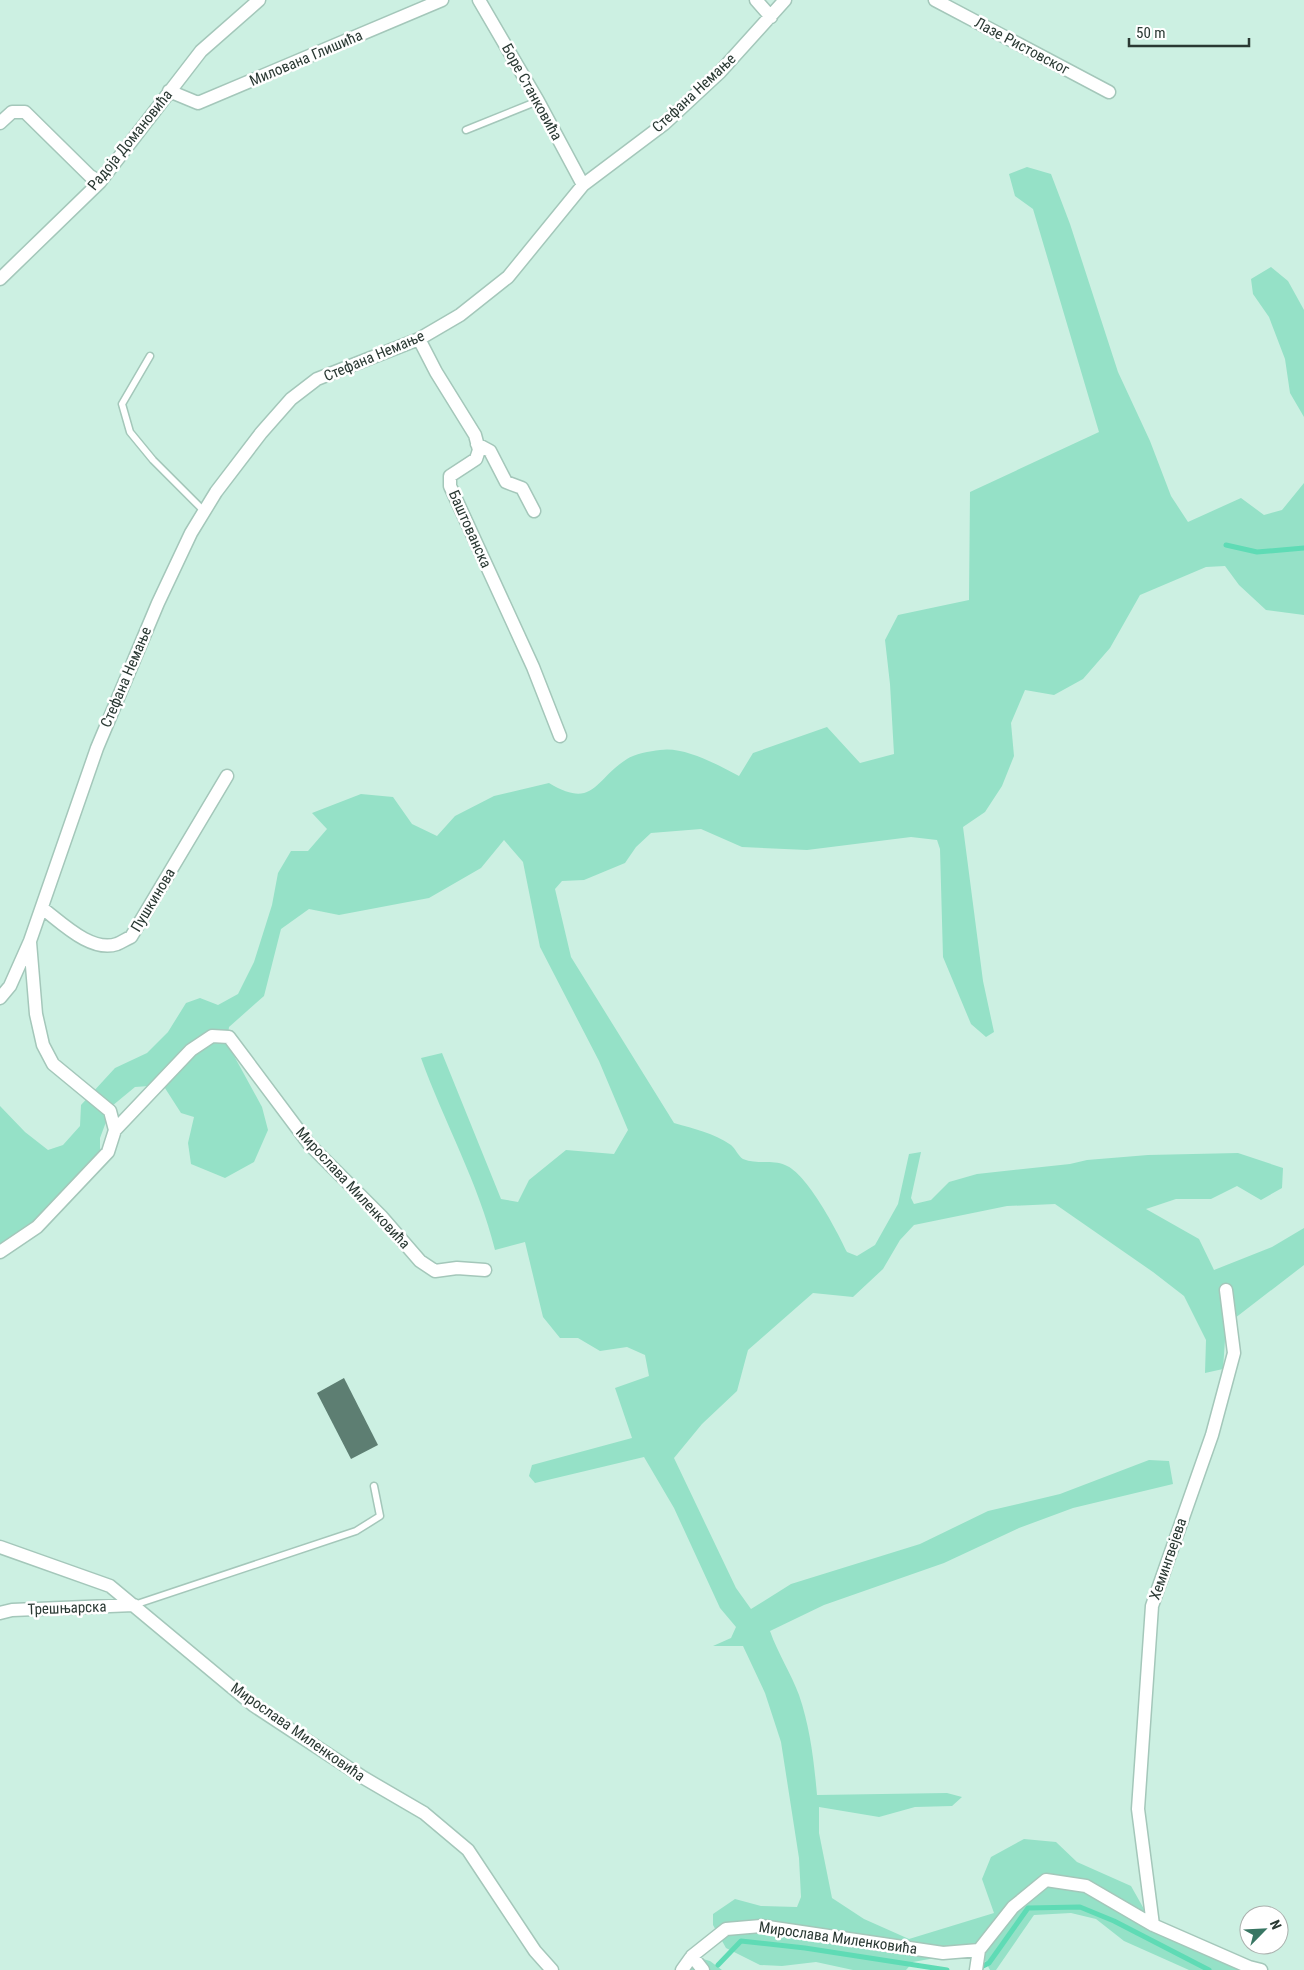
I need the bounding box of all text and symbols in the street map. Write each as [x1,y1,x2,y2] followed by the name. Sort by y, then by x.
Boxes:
[972,13,1073,79] street label: Лазе Ристовског
[1129,15,1249,47] scale bar
[1136,24,1166,42] text: 50 m
[247,26,365,90] street label: Милована Глишића
[498,41,566,143] street label: Боре Станковића
[649,50,739,136] street label: Стефана Немање
[84,86,176,194] street label: Радоја Домановића
[321,327,427,385] street label: Стефана Немање
[445,487,495,571] street label: Баштованска
[97,624,155,730] street label: Стефана Немање
[127,865,179,935] street label: Пушкинова
[292,1124,414,1252] street label: Мирослава Миленковића
[1146,1516,1190,1602] street label: Хемингвејева
[27,1598,107,1618] street label: Трешњарска
[227,1679,369,1785] street label: Мирослава Миленковића
[1239,1905,1289,1955] north arrow
[758,1918,918,1958] street label: Мирослава Миленковића
[1267,1918,1285,1932] text: N

